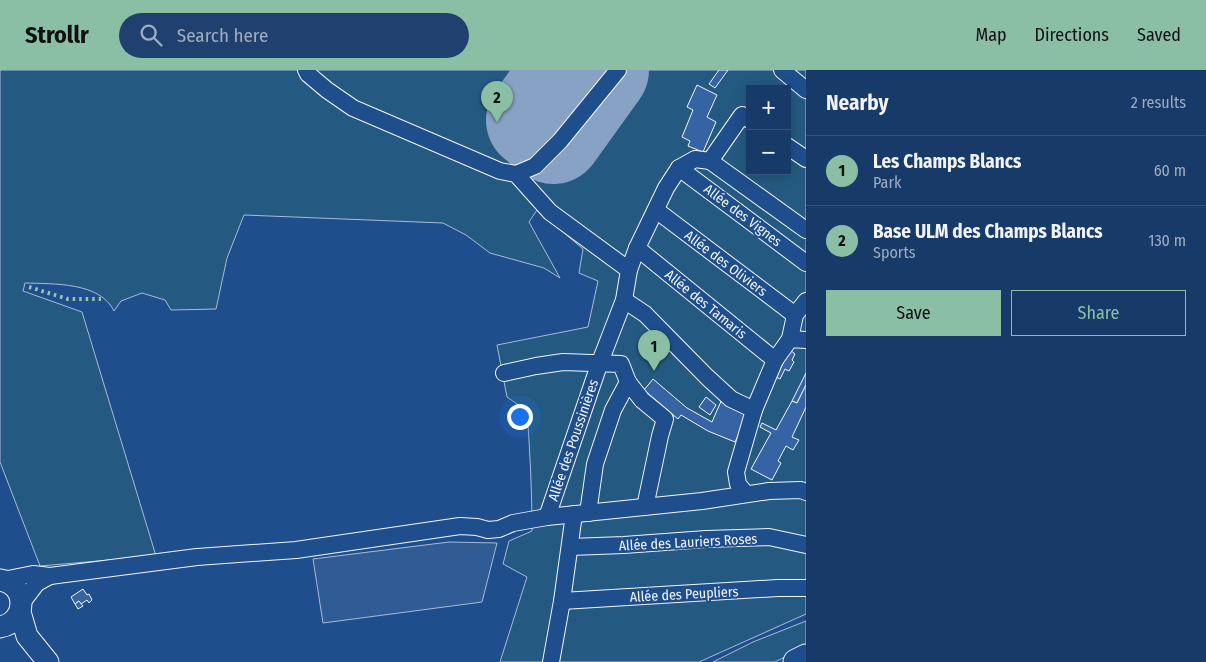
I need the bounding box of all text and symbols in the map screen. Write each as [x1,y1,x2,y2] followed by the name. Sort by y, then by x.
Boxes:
[119,13,469,58] search box
[25,21,89,49] text: Strollr
[137,21,165,49] icon: search
[177,24,268,47] text: Search here
[975,24,1007,46] text: Map
[1035,24,1109,46] text: Directions
[1137,24,1181,46] text: Saved
[481,81,513,122] pin: 2
[746,85,791,175] map controls
[746,85,791,130] button: +
[826,90,888,116] text: Nearby
[1131,93,1186,112] text: 2 results
[746,130,791,175] button: −
[873,150,1021,173] text: Les Champs Blancs
[839,161,845,180] text: 1
[1154,161,1186,180] text: 60 m
[873,173,901,192] text: Park
[700,181,785,250] street label: Allée des Vignes
[873,220,1103,243] text: Base ULM des Champs Blancs
[681,227,770,300] street label: Allée des Oliviers
[838,231,846,250] text: 2
[1148,231,1186,250] text: 130 m
[873,243,916,262] text: Sports
[661,266,750,343] street label: Allée des Tamaris
[826,290,1001,336] button: Save
[1011,290,1186,336] button: Share
[638,330,670,371] pin: 1
[545,377,602,503] street label: Allée des Poussinières
[507,404,533,430] your location
[618,530,758,555] street label: Allée des Lauriers Roses
[629,583,739,606] street label: Allée des Peupliers

